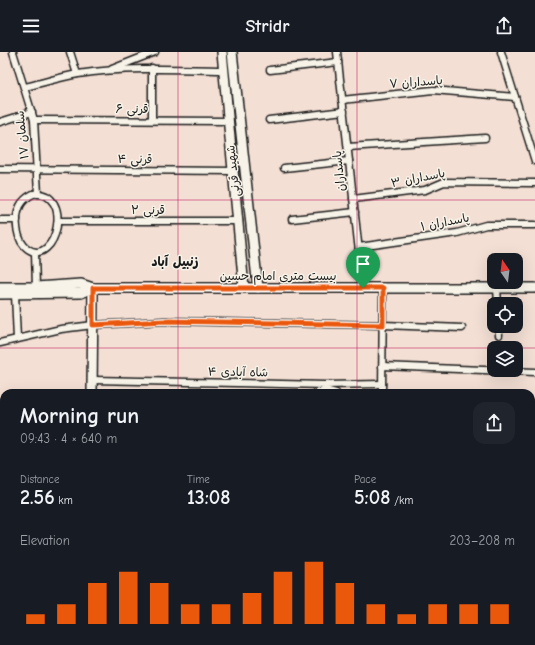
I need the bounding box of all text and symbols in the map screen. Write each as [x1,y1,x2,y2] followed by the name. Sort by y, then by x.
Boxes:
[20,15,42,37] icon: menu
[493,15,515,37] icon: share
[245,16,290,37] text: Stridr
[389,73,443,92] street label: پاسداران ۷
[115,102,149,117] street label: قرنی ۶
[13,110,31,160] street label: سلمان ۱۷
[223,144,244,197] street label: شهید قرنی
[330,150,349,192] street label: پاسداران
[117,152,153,167] street label: قرنی ۴
[390,166,446,191] street label: پاسداران ۳
[131,203,165,218] street label: قرنی ۲
[419,210,471,235] street label: پاسداران ۱
[346,247,380,288] pin
[352,253,374,275] icon: arrive
[487,253,523,289] north arrow
[487,253,523,377] map controls
[151,254,199,270] district label: زنبیل آباد
[220,269,336,285] street label: بیست متری امام حسین
[487,297,523,333] button: locate
[487,341,523,377] button: layers
[208,364,268,381] street label: شاه آبادی ۴
[473,402,515,444] button: share
[20,403,139,429] text: Morning run
[20,431,117,446] text: 09:43 · 4 × 640 m
[20,473,59,486] text: Distance
[187,473,210,486] text: Time
[354,473,376,486] text: Pace
[20,486,55,509] text: 2.56
[187,486,231,509] text: 13:08
[354,486,390,509] text: 5:08
[55,494,73,507] text: km
[390,494,413,507] text: /km
[20,533,70,548] text: Elevation
[449,533,515,548] text: 203–208 m

